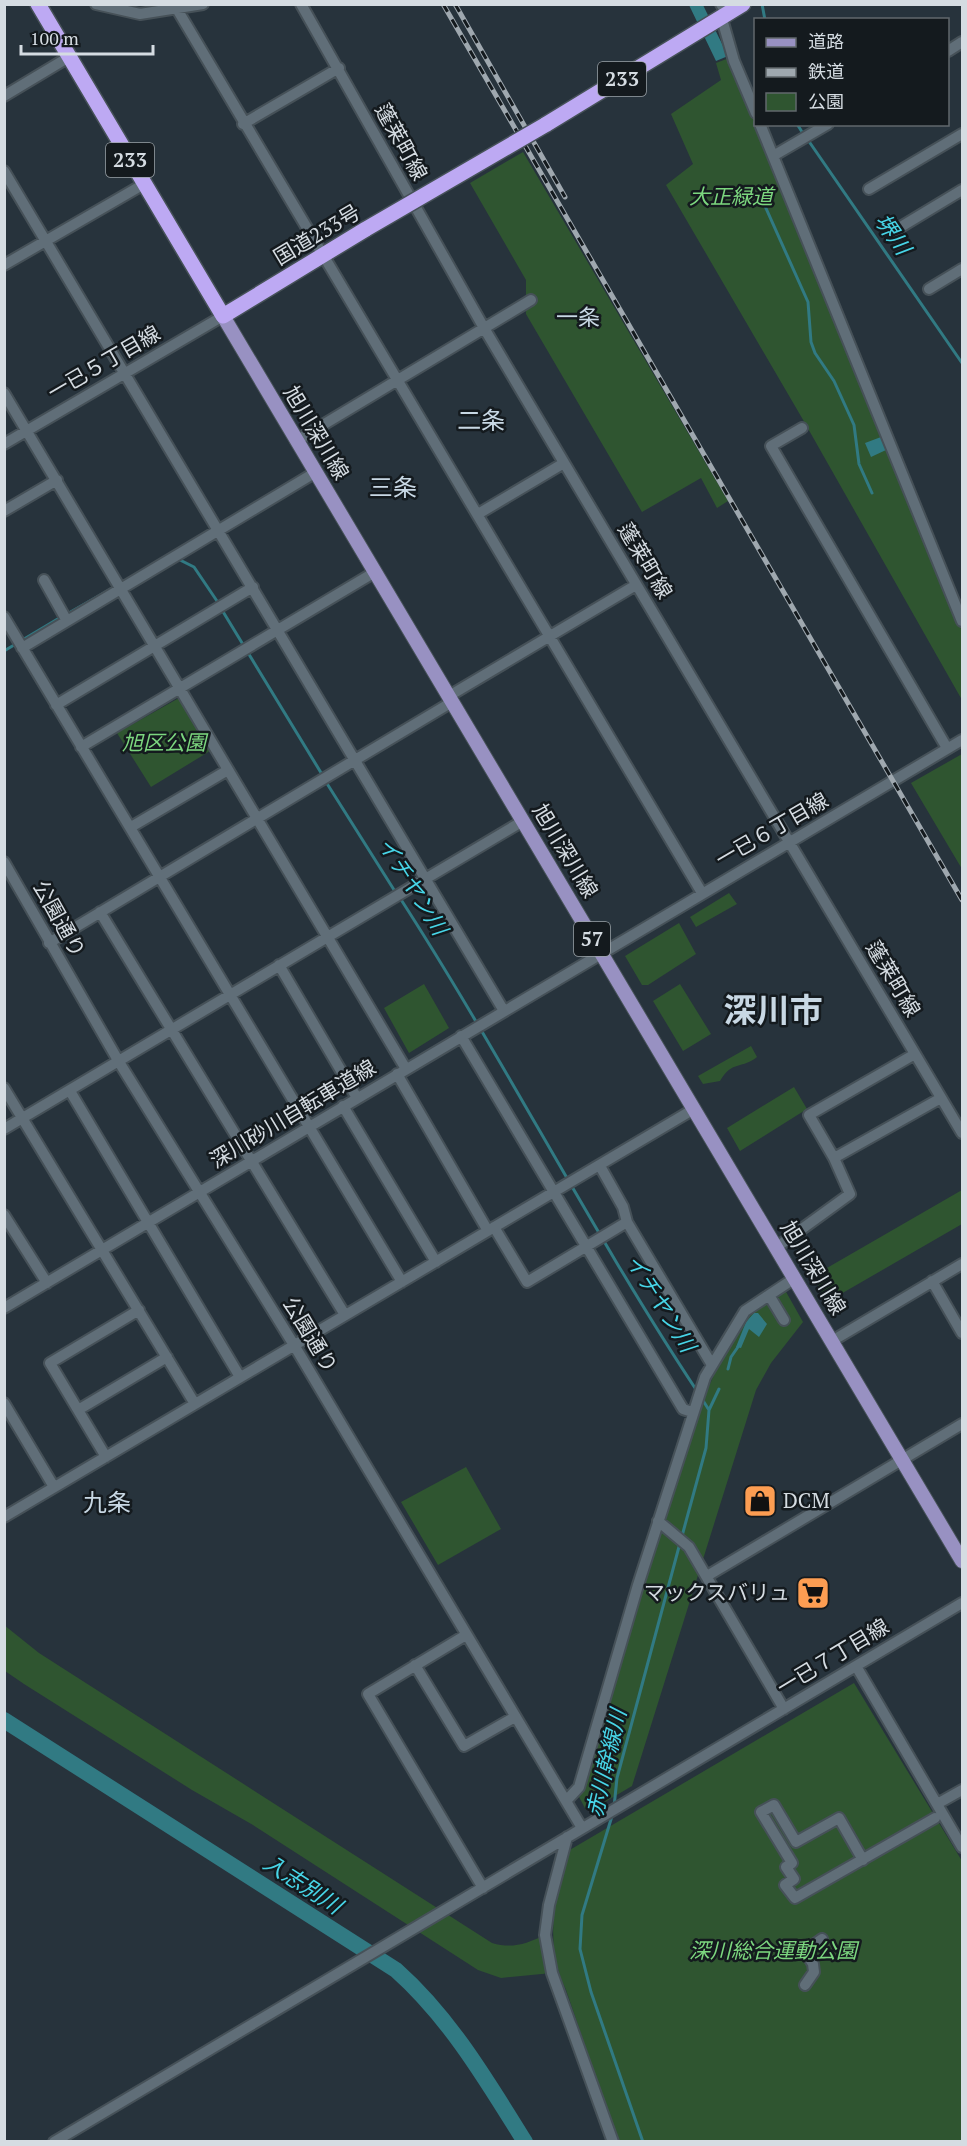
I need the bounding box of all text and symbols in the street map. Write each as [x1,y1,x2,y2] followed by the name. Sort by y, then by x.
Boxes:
[21,18,153,56] scale bar
[754,18,949,126] legend
[30,26,79,50] text: 100 m
[808,29,844,53] text: 道路
[808,59,844,83] text: 鉄道
[598,62,646,96] road number: 233
[808,89,844,113] text: 公園
[369,98,434,185] street label: 蓬莱町線
[106,143,154,177] road number: 233
[689,182,776,210] park label: 大正緑道
[268,197,365,271] street label: 国道233号
[869,207,919,262] water label: 堺川
[556,302,600,331] district label: 一条
[42,319,165,406] street label: 一已５丁目線
[278,380,356,485] street label: 旭川深川線
[457,404,505,436] district label: 二条
[369,471,417,503] district label: 三条
[612,517,679,604] street label: 蓬莱町線
[122,728,209,756] park label: 旭区公園
[710,786,833,873] street label: 一已６丁目線
[527,798,605,903] street label: 旭川深川線
[372,831,456,942] water label: イチヤン川
[27,875,92,962] street label: 公園通り
[574,922,610,956] road number: 57
[860,935,927,1022] street label: 蓬莱町線
[724,988,823,1031] district label: 深川市
[204,1052,381,1174] street label: 深川砂川自転車道線
[775,1215,853,1320] street label: 旭川深川線
[620,1248,704,1359] water label: イチヤン川
[277,1291,344,1378] street label: 公園通り
[742,1483,778,1519] shop icon: DCM
[83,1486,131,1518] district label: 九条
[783,1486,830,1514] place label: DCM
[795,1575,831,1611] supermarket icon: マックスバリュ
[644,1578,790,1606] place label: マックスバリュ
[771,1612,894,1701] street label: 一已７丁目線
[579,1704,632,1820] water label: 赤川幹線川
[258,1847,350,1921] water label: 入志別川
[689,1936,860,1964] park label: 深川総合運動公園

